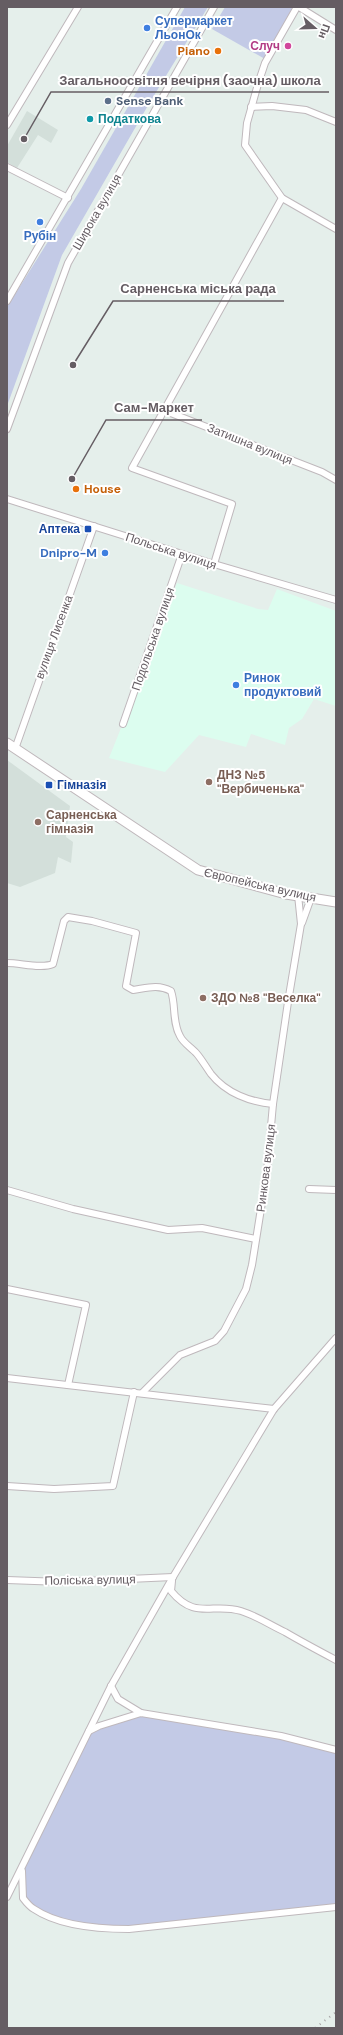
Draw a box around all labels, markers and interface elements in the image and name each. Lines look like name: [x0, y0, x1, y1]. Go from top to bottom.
north arrow: [295, 8, 335, 48]
place label: Супермаркет ЛьонОк: [155, 13, 233, 43]
text: Пн: [315, 22, 333, 41]
marker: Супермаркет ЛьонОк: [142, 23, 152, 33]
place label: Случ: [250, 38, 280, 54]
marker: Случ: [283, 41, 293, 51]
place label: Piano: [178, 43, 210, 59]
marker: Piano: [213, 46, 223, 56]
callout: Загальноосвітня вечірня (заочна) школа: [51, 67, 329, 92]
text: Загальноосвітня вечірня (заочна) школа: [59, 72, 321, 89]
place label: Sense Bank: [116, 93, 183, 109]
marker: Sense Bank: [103, 96, 113, 106]
place label: Податкова: [98, 111, 161, 127]
marker: Податкова: [85, 114, 95, 124]
street label: Широка вулиця: [69, 171, 125, 253]
marker: Рубін: [35, 217, 45, 227]
place label: Рубін: [24, 228, 56, 244]
callout: Сарненська міська рада: [113, 276, 284, 301]
text: Сарненська міська рада: [120, 280, 277, 297]
callout: Сам-Маркет: [106, 395, 202, 420]
text: Сам-Маркет: [114, 399, 194, 416]
street label: Затишна вулиця: [205, 420, 295, 468]
place label: House: [84, 481, 121, 497]
marker: House: [71, 484, 81, 494]
place label: Аптека: [39, 521, 80, 537]
marker: Аптека: [83, 524, 93, 534]
street label: Польська вулиця: [123, 529, 219, 573]
place label: Dnipro-M: [40, 545, 97, 561]
marker: Dnipro-M: [100, 548, 110, 558]
street label: Подольська вулиця: [128, 585, 178, 693]
street label: вулиця Лисенка: [31, 593, 77, 681]
place label: Ринок продуктовий: [244, 670, 321, 700]
marker: Ринок продуктовий: [231, 680, 241, 690]
place label: ДНЗ №5 "Вербиченька": [217, 767, 304, 797]
place label: Гімназія: [57, 777, 106, 793]
marker: ДНЗ №5 "Вербиченька": [204, 777, 214, 787]
marker: Гімназія: [44, 780, 54, 790]
place label: Сарненська гімназія: [46, 807, 117, 837]
marker: Сарненська гімназія: [33, 817, 43, 827]
street label: Європейська вулиця: [202, 864, 318, 906]
place label: ЗДО №8 "Веселка": [211, 990, 321, 1006]
marker: ЗДО №8 "Веселка": [198, 993, 208, 1003]
street label: Ринкова вулиця: [253, 1123, 279, 1213]
street label: Поліська вулиця: [44, 1571, 136, 1589]

